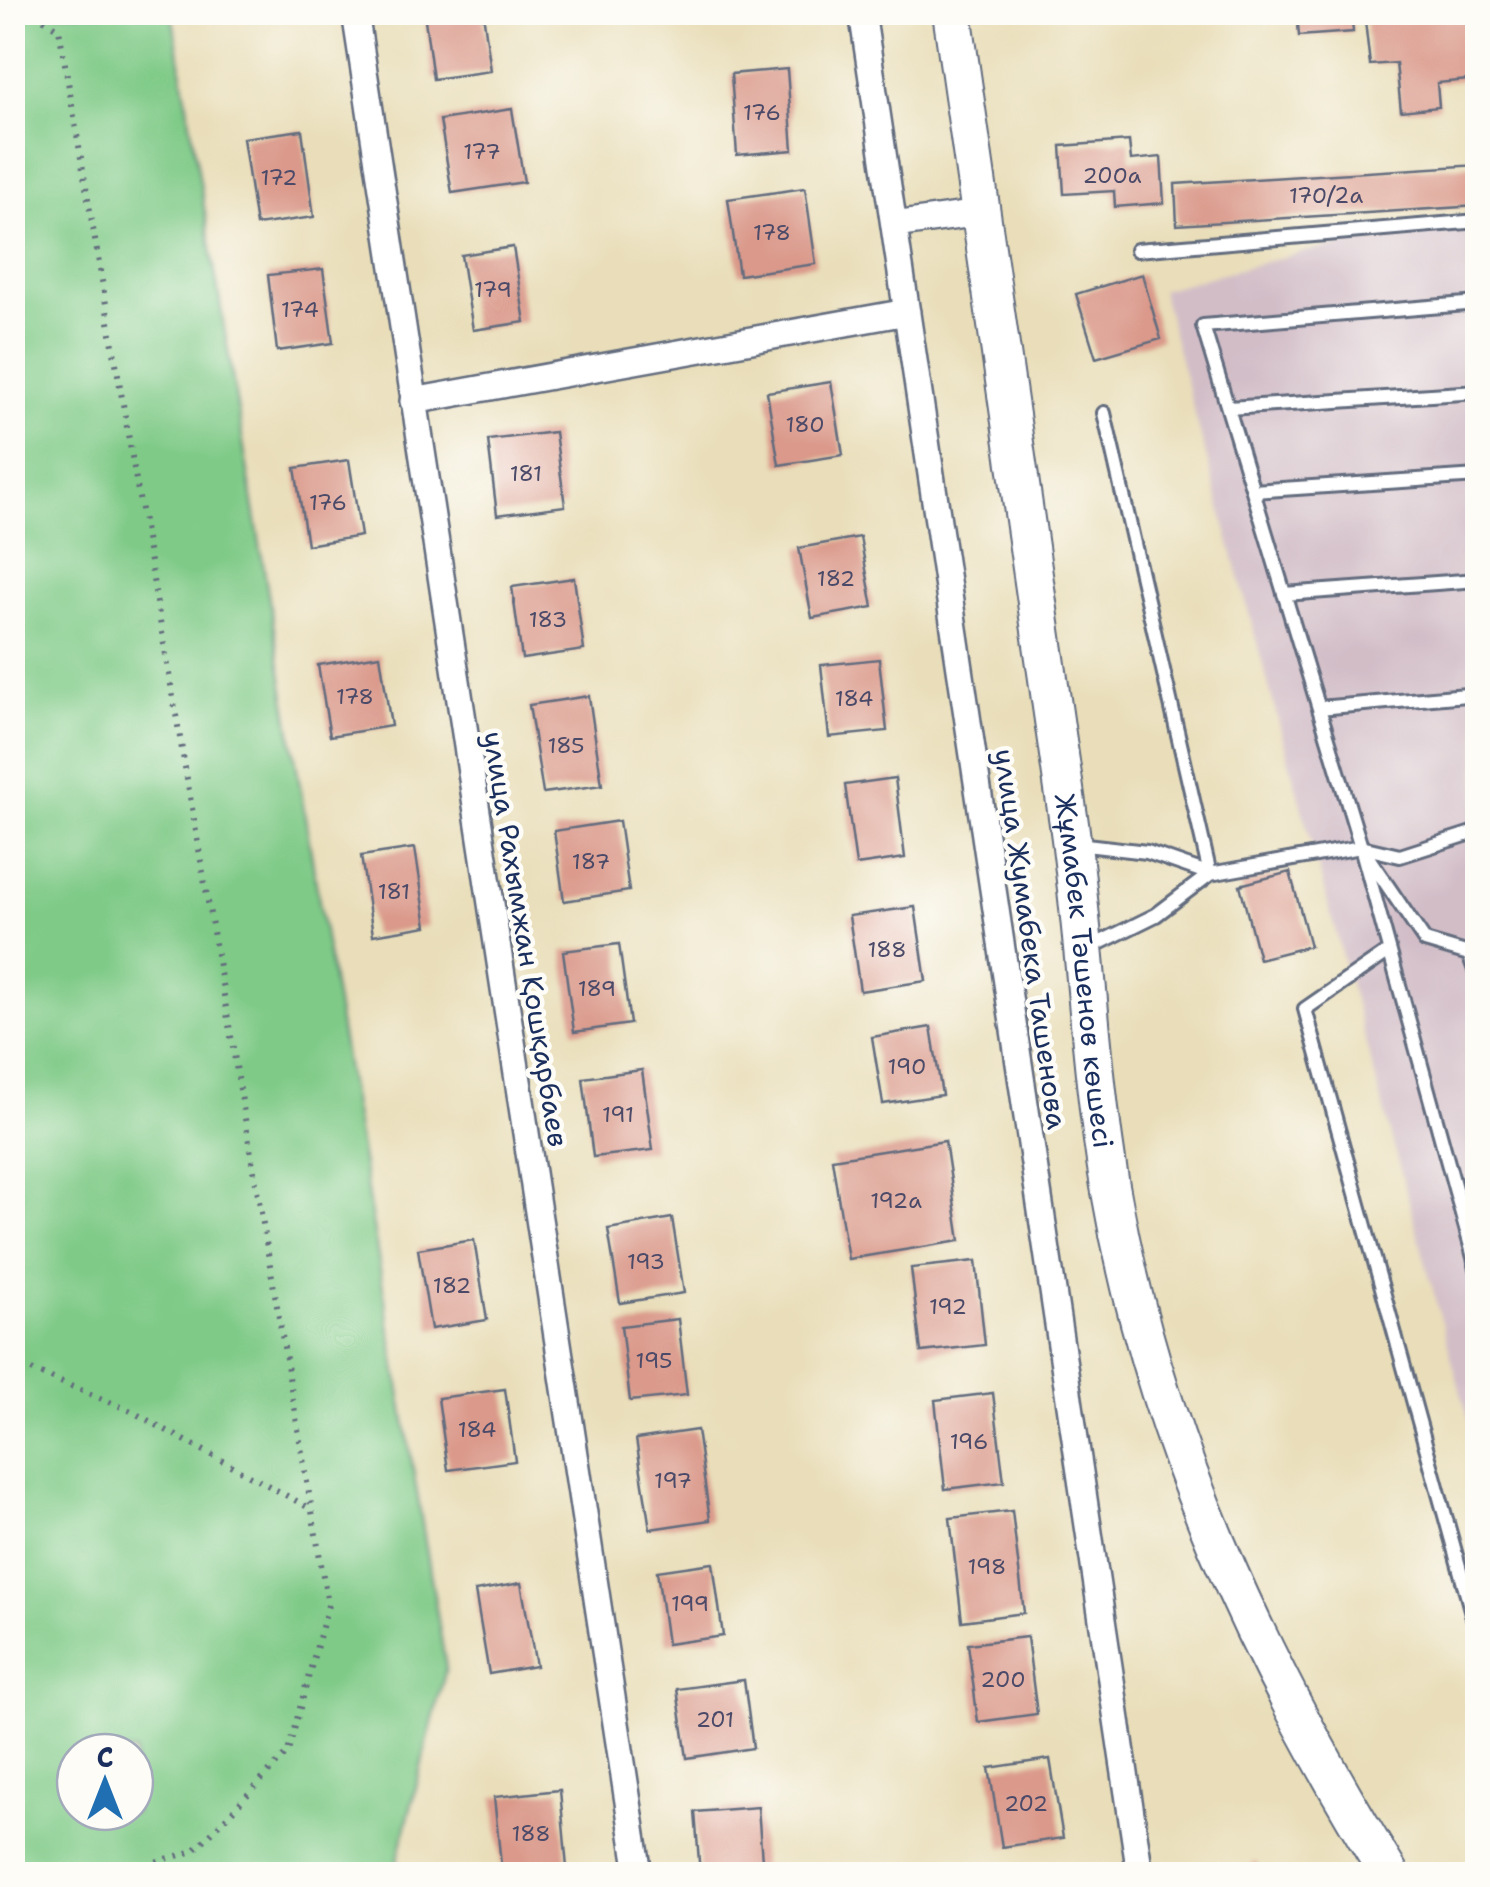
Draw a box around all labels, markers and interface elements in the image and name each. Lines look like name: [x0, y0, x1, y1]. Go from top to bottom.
house number: 176: [743, 98, 781, 127]
house number: 177: [463, 137, 501, 166]
house number: 200а: [1082, 161, 1142, 190]
house number: 172: [260, 163, 298, 192]
house number: 170/2а: [1289, 181, 1363, 210]
house number: 178: [753, 218, 791, 247]
house number: 179: [474, 275, 512, 304]
house number: 174: [281, 295, 319, 324]
house number: 180: [785, 410, 825, 439]
house number: 181: [510, 459, 542, 488]
house number: 176: [309, 488, 347, 517]
house number: 182: [817, 564, 855, 593]
house number: 183: [529, 605, 567, 634]
house number: 178: [336, 682, 374, 711]
house number: 184: [835, 684, 873, 713]
street label: улица Рахымжан Қошқарбаев: [474, 728, 578, 1150]
house number: 185: [547, 731, 585, 760]
street label: улица Жумабека Ташенова: [985, 746, 1077, 1132]
street label: Жұмабек Тәшенов көшесі: [1046, 791, 1123, 1151]
house number: 187: [572, 847, 610, 876]
house number: 181: [378, 877, 410, 906]
house number: 188: [867, 935, 907, 964]
house number: 189: [578, 974, 616, 1003]
house number: 190: [888, 1052, 926, 1081]
house number: 191: [602, 1100, 634, 1129]
house number: 192а: [870, 1186, 922, 1215]
house number: 193: [627, 1247, 665, 1276]
house number: 182: [433, 1271, 471, 1300]
house number: 192: [929, 1292, 967, 1321]
house number: 195: [636, 1346, 672, 1375]
house number: 184: [458, 1415, 496, 1444]
house number: 196: [950, 1427, 988, 1456]
house number: 197: [654, 1466, 692, 1495]
house number: 198: [968, 1552, 1006, 1581]
house number: 199: [671, 1589, 709, 1618]
house number: 200: [980, 1665, 1026, 1694]
house number: 201: [696, 1705, 734, 1734]
north arrow: [55, 1732, 155, 1832]
text: С: [96, 1738, 114, 1776]
house number: 202: [1004, 1789, 1048, 1818]
house number: 188: [511, 1819, 551, 1848]

